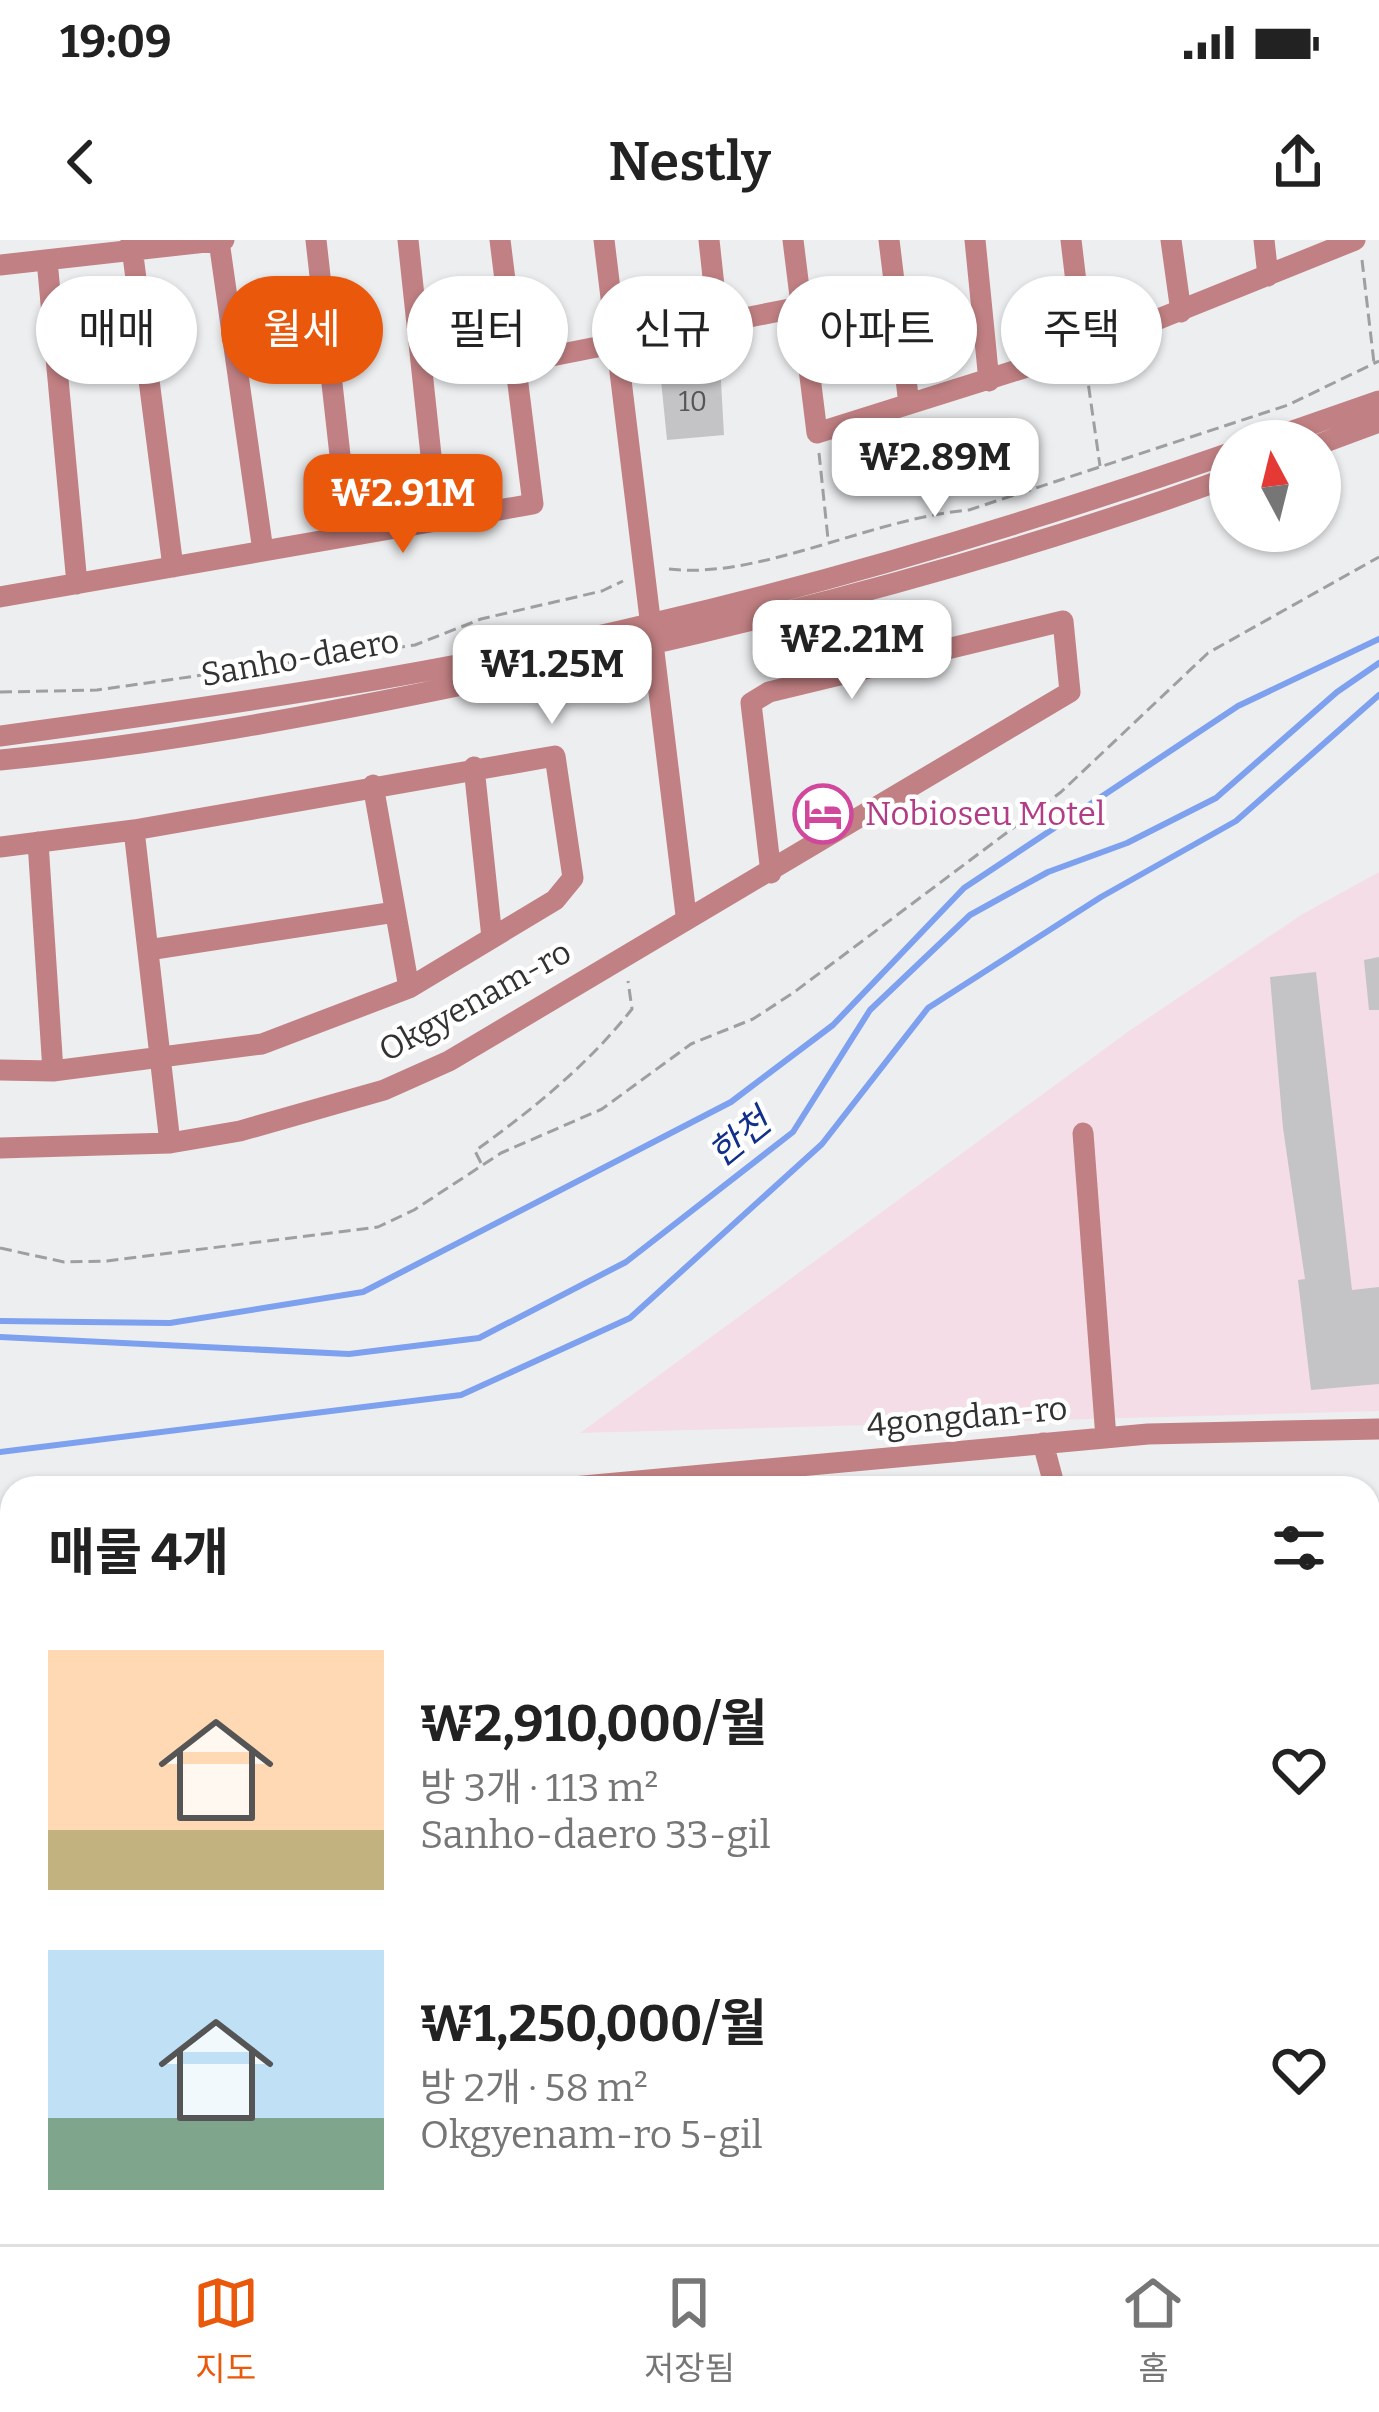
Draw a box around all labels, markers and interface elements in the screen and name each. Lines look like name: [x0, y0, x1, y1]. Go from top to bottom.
text: 19:09: [60, 15, 172, 69]
icon: back: [48, 129, 114, 195]
icon: share: [1265, 129, 1331, 195]
text: Nestly: [608, 130, 771, 194]
chip: 매매: [36, 276, 197, 384]
chip: 월세: [221, 276, 383, 384]
chip: 필터: [407, 276, 568, 384]
chip: 신규: [592, 276, 753, 384]
chip: 아파트: [777, 276, 977, 384]
chip: 주택: [1001, 276, 1162, 384]
house number: 10: [679, 386, 707, 418]
pin: ₩2.89M: [837, 418, 1033, 520]
north arrow: [1209, 420, 1341, 552]
map controls: [1209, 420, 1341, 552]
text: ₩2.89M: [859, 434, 1011, 480]
pin: ₩2.91M: [305, 454, 501, 556]
text: ₩2.91M: [330, 470, 476, 516]
pin: ₩2.21M: [754, 600, 950, 702]
text: ₩2.21M: [780, 616, 924, 662]
street label: Sanho-daero: [198, 621, 402, 695]
pin: ₩1.25M: [454, 625, 650, 727]
text: ₩1.25M: [480, 641, 624, 687]
hotel icon: Nobioseu Motel: [792, 783, 854, 845]
place label: Nobioseu Motel: [865, 794, 1105, 834]
street label: Okgyenam-ro: [372, 932, 578, 1070]
water label: 한천: [700, 1098, 783, 1176]
street label: 4gongdan-ro: [865, 1388, 1069, 1446]
icon: filters: [1266, 1515, 1332, 1581]
text: 매물 4개: [48, 1522, 229, 1584]
text: ₩2,910,000/월: [420, 1693, 767, 1755]
icon: home: [144, 1698, 288, 1842]
icon: heart: [1266, 1737, 1332, 1803]
text: 방 3개 · 113 m²: [420, 1765, 658, 1811]
text: Sanho-daero 33-gil: [420, 1812, 771, 1858]
text: ₩1,250,000/월: [420, 1993, 767, 2055]
icon: home: [144, 1998, 288, 2142]
icon: heart: [1266, 2037, 1332, 2103]
text: 방 2개 · 58 m²: [420, 2065, 648, 2111]
text: Okgyenam-ro 5-gil: [420, 2112, 763, 2158]
tab: 지도: [193, 2270, 259, 2390]
tab: 저장됨: [644, 2270, 735, 2390]
tab: 홈: [1120, 2270, 1186, 2390]

